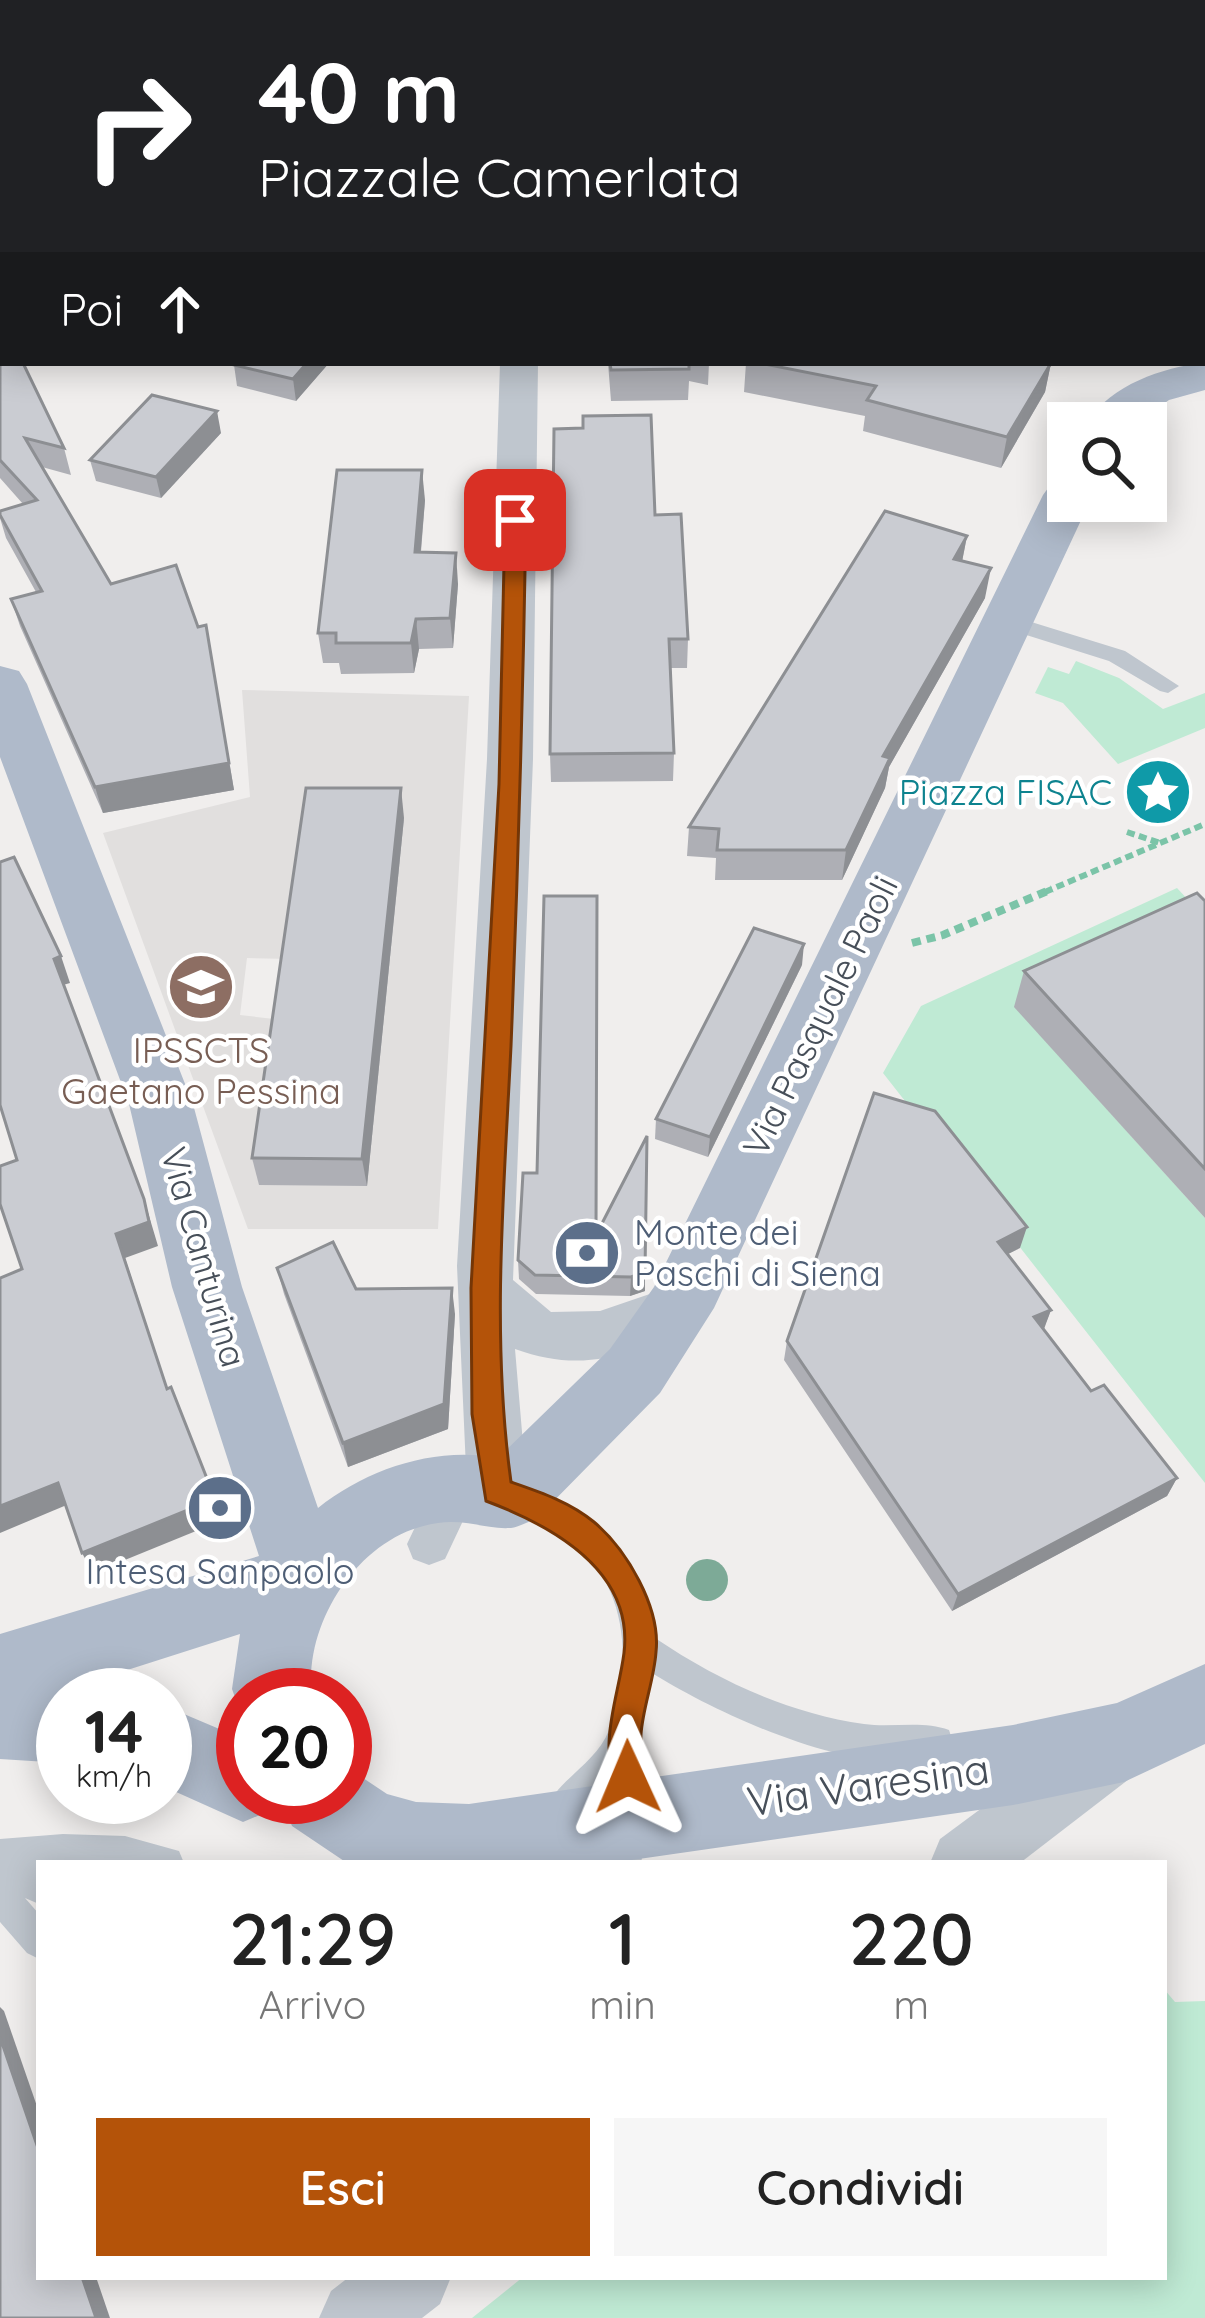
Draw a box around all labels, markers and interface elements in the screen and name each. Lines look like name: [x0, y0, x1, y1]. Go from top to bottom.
text: 40 m: [258, 39, 460, 144]
icon: right: [60, 48, 216, 204]
text: Piazzale Camerlata: [258, 143, 741, 211]
icon: ahead: [147, 276, 213, 342]
text: Poi: [60, 281, 123, 337]
map controls: [1047, 402, 1167, 522]
button: search: [1047, 402, 1167, 522]
pin: [464, 469, 566, 571]
icon: arrive: [482, 487, 548, 553]
place icon: Piazza FISAC: [1123, 757, 1193, 827]
place label: Piazza FISAC: [899, 769, 1112, 814]
street label: Via Pasquale Paoli: [732, 868, 907, 1163]
school or university icon: IPSSCTS Gaetano Pessina: [166, 952, 236, 1022]
place label: IPSSCTS Gaetano Pessina: [61, 1027, 341, 1113]
street label: Via Canturina: [152, 1142, 257, 1372]
place label: Monte dei Paschi di Siena: [634, 1209, 881, 1295]
bank icon: Monte dei Paschi di Siena: [552, 1218, 622, 1288]
bank icon: Intesa Sanpaolo: [185, 1473, 255, 1543]
place label: Intesa Sanpaolo: [86, 1548, 354, 1593]
speed limit sign: 20: [216, 1668, 372, 1824]
text: 14: [85, 1693, 143, 1768]
position arrow: [565, 1714, 691, 1840]
street label: Via Varesina: [743, 1741, 992, 1828]
text: km/h: [76, 1757, 152, 1795]
text: 21:29: [229, 1893, 396, 1983]
text: 1: [609, 1893, 636, 1983]
text: 220: [849, 1893, 974, 1983]
text: Arrivo: [259, 1980, 366, 2029]
text: min: [589, 1980, 656, 2029]
text: m: [894, 1980, 929, 2029]
button: Esci: [96, 2118, 590, 2256]
button: Condividi: [614, 2118, 1107, 2256]

